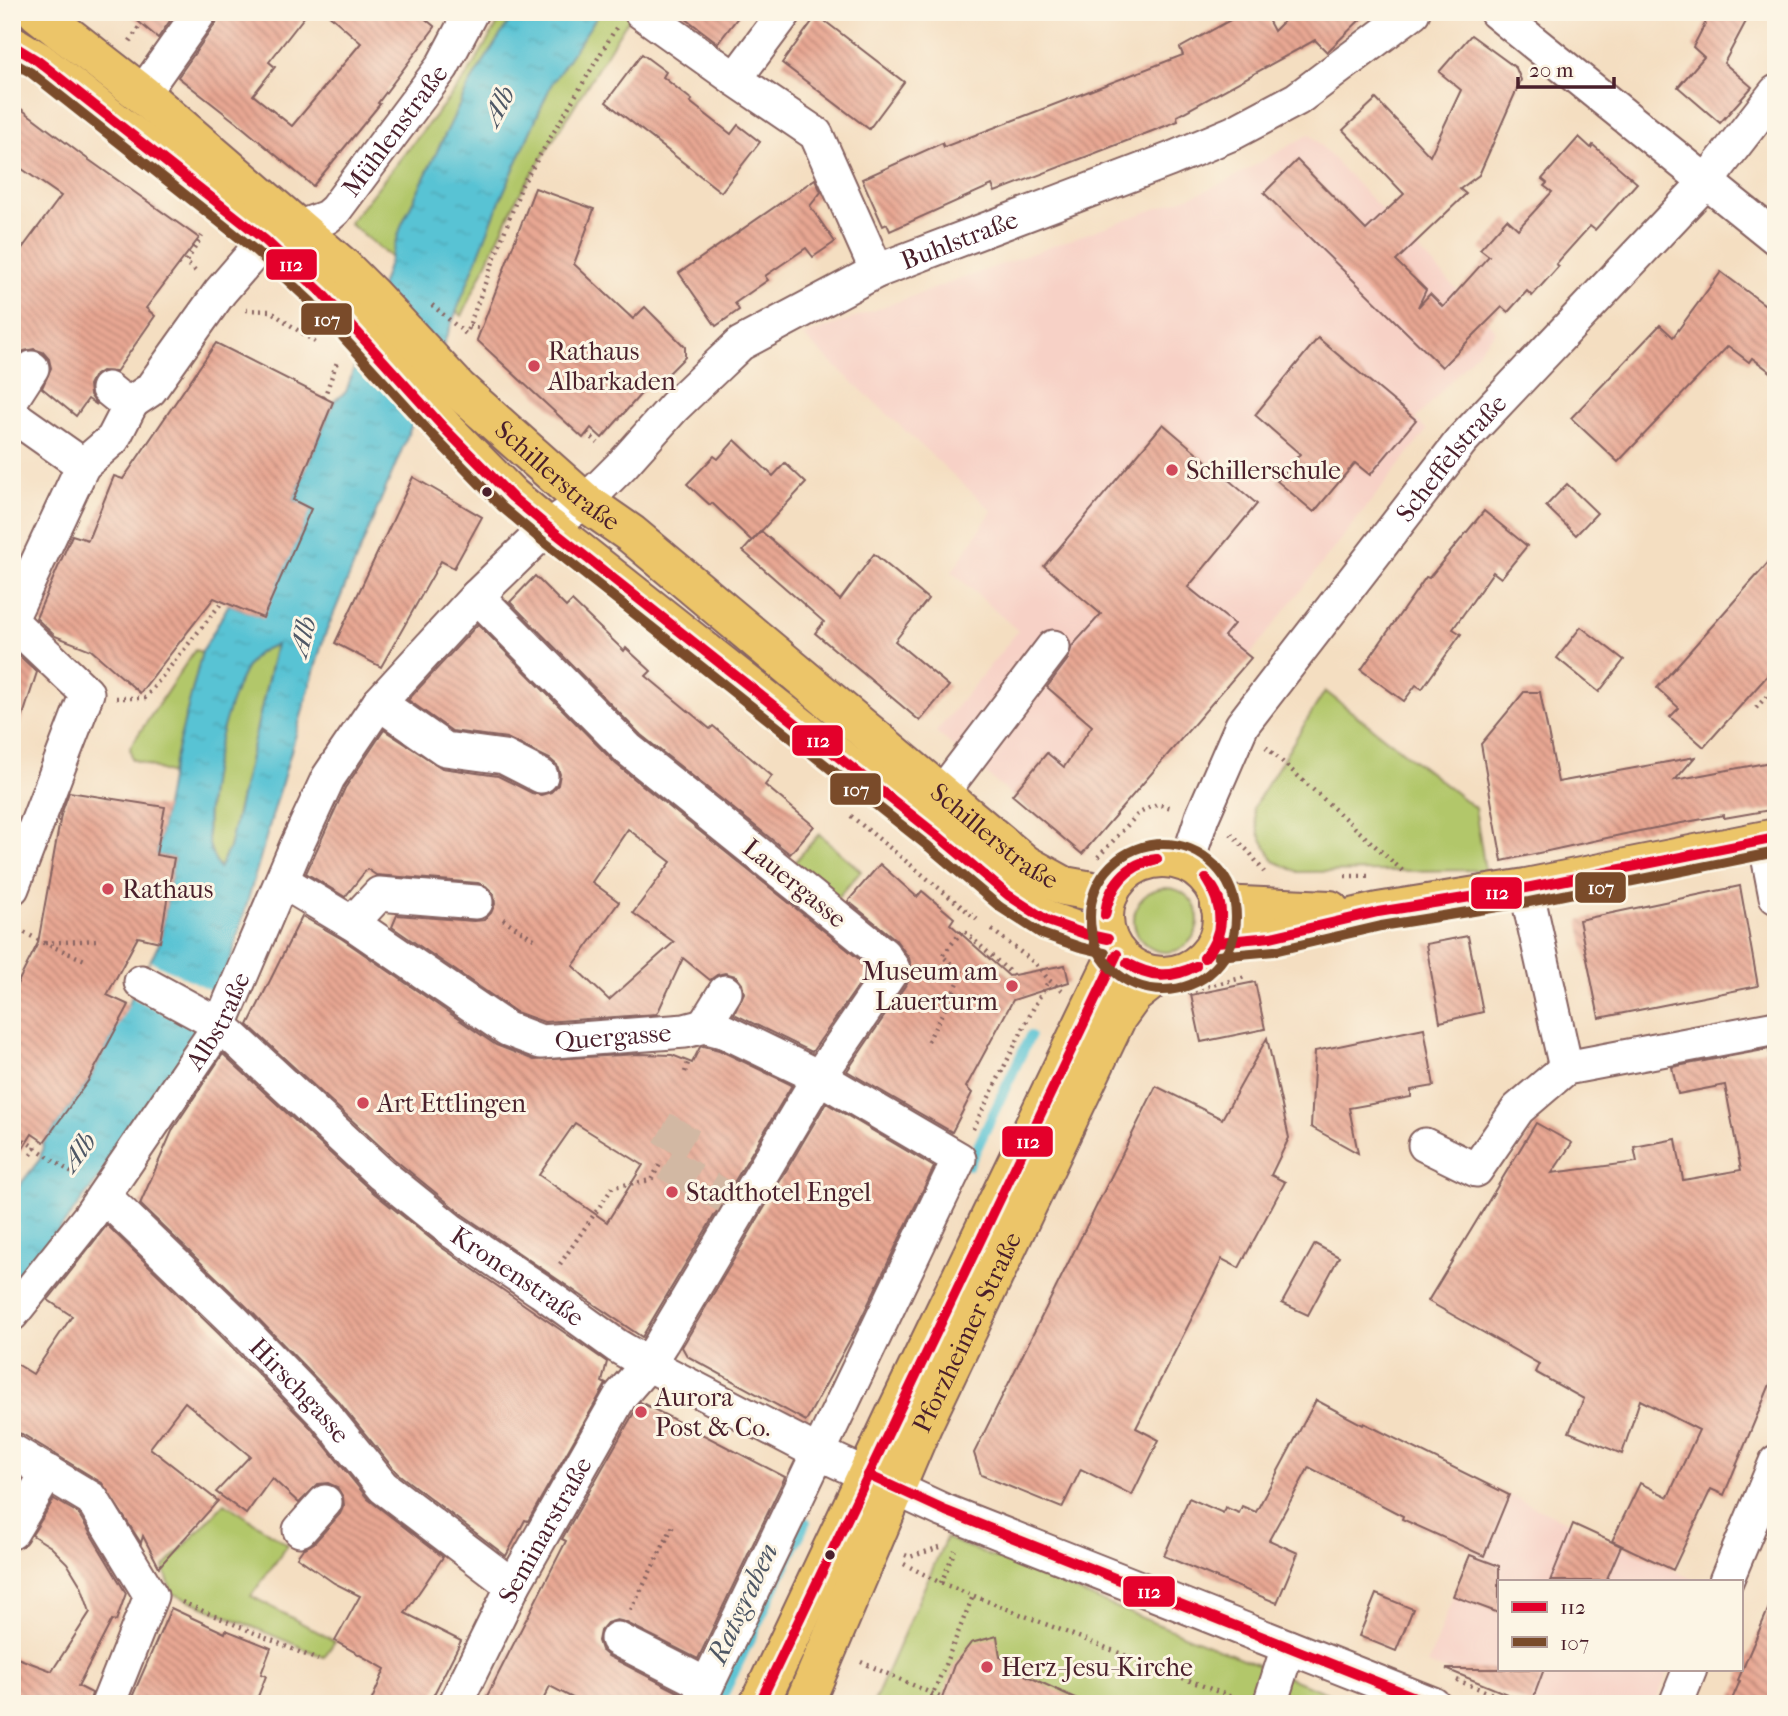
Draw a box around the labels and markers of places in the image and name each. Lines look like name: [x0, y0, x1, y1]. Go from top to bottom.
place label: Rathaus Albarkaden: [547, 336, 676, 397]
marker: Rathaus Albarkaden: [526, 358, 542, 374]
place label: Schillerschule: [1186, 455, 1341, 486]
marker: Schillerschule: [1164, 462, 1180, 478]
unlabelled marker: [480, 485, 494, 499]
place label: Rathaus: [122, 874, 213, 905]
marker: Rathaus: [100, 881, 116, 897]
place label: Museum am Lauerturm: [862, 956, 998, 1017]
marker: Museum am Lauerturm: [1004, 978, 1020, 994]
place label: Art Ettlingen: [376, 1088, 526, 1119]
marker: Art Ettlingen: [355, 1095, 371, 1111]
place label: Stadthotel Engel: [686, 1177, 871, 1208]
marker: Stadthotel Engel: [664, 1184, 680, 1200]
place label: Aurora Post & Co.: [654, 1382, 770, 1443]
marker: Aurora Post & Co.: [633, 1404, 649, 1420]
unlabelled marker: [823, 1548, 837, 1562]
place label: Herz-Jesu-Kirche: [1001, 1652, 1193, 1683]
marker: Herz-Jesu-Kirche: [979, 1659, 995, 1675]

